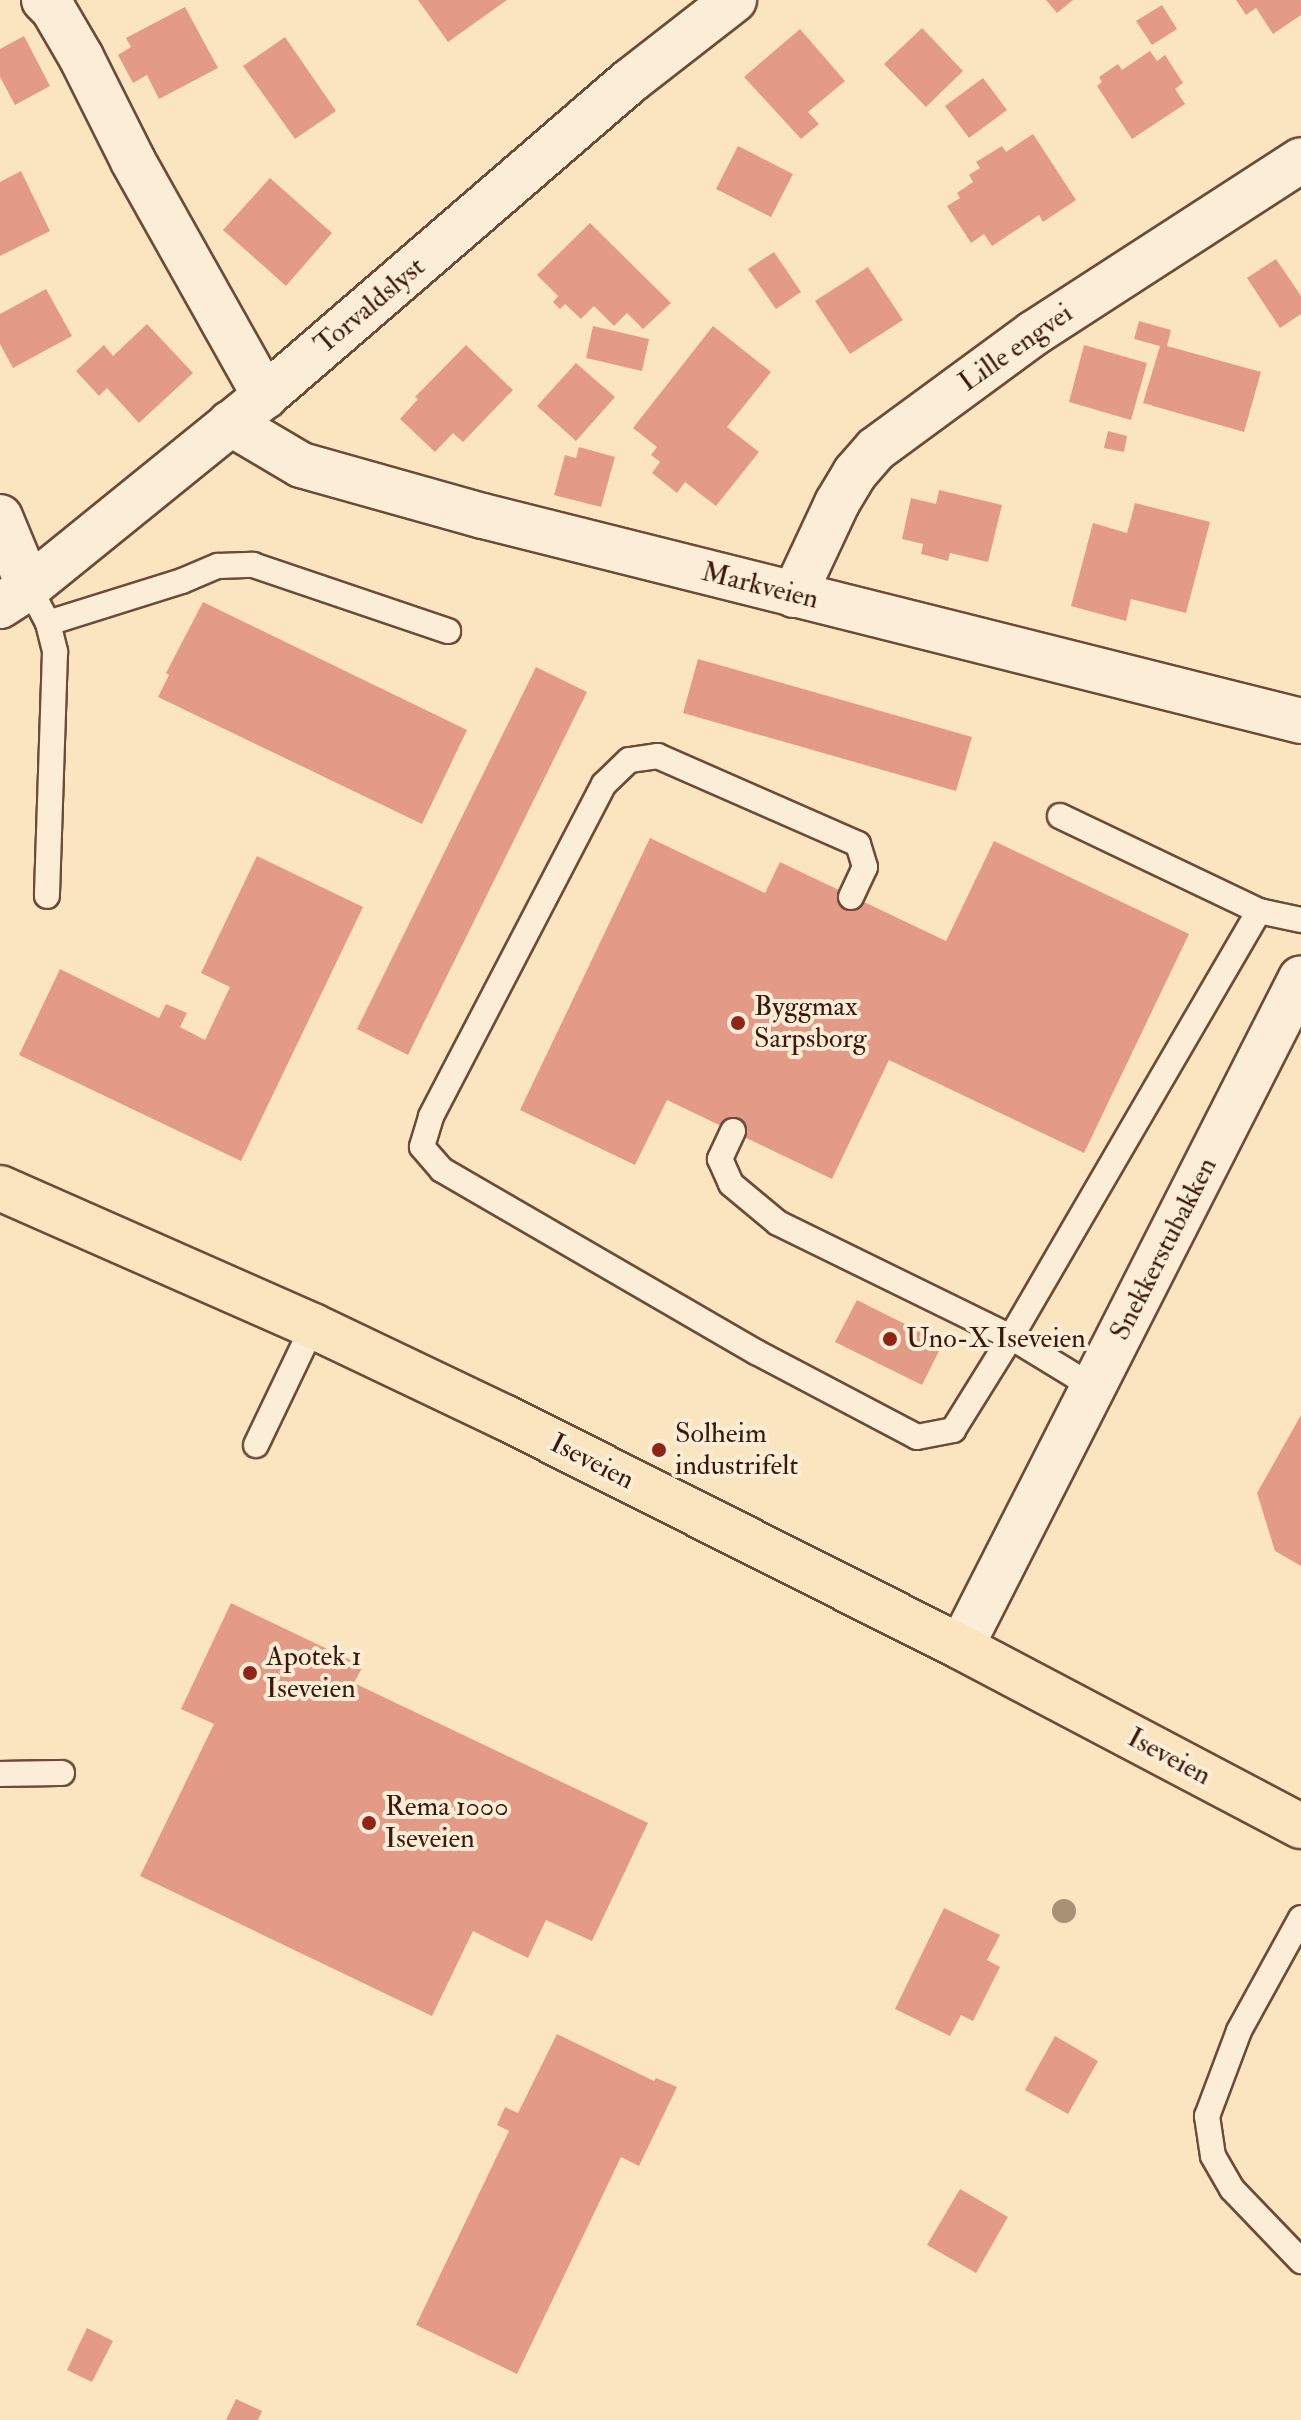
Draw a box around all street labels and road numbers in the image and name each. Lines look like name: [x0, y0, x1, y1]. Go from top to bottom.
street label: Torvaldslyst: [308, 250, 432, 362]
street label: Lille engvei: [953, 297, 1079, 399]
street label: Markveien: [698, 555, 822, 617]
street label: Snekkerstubakken: [1103, 1152, 1225, 1346]
street label: Iseveien: [544, 1427, 640, 1497]
street label: Iseveien: [1122, 1721, 1216, 1793]

